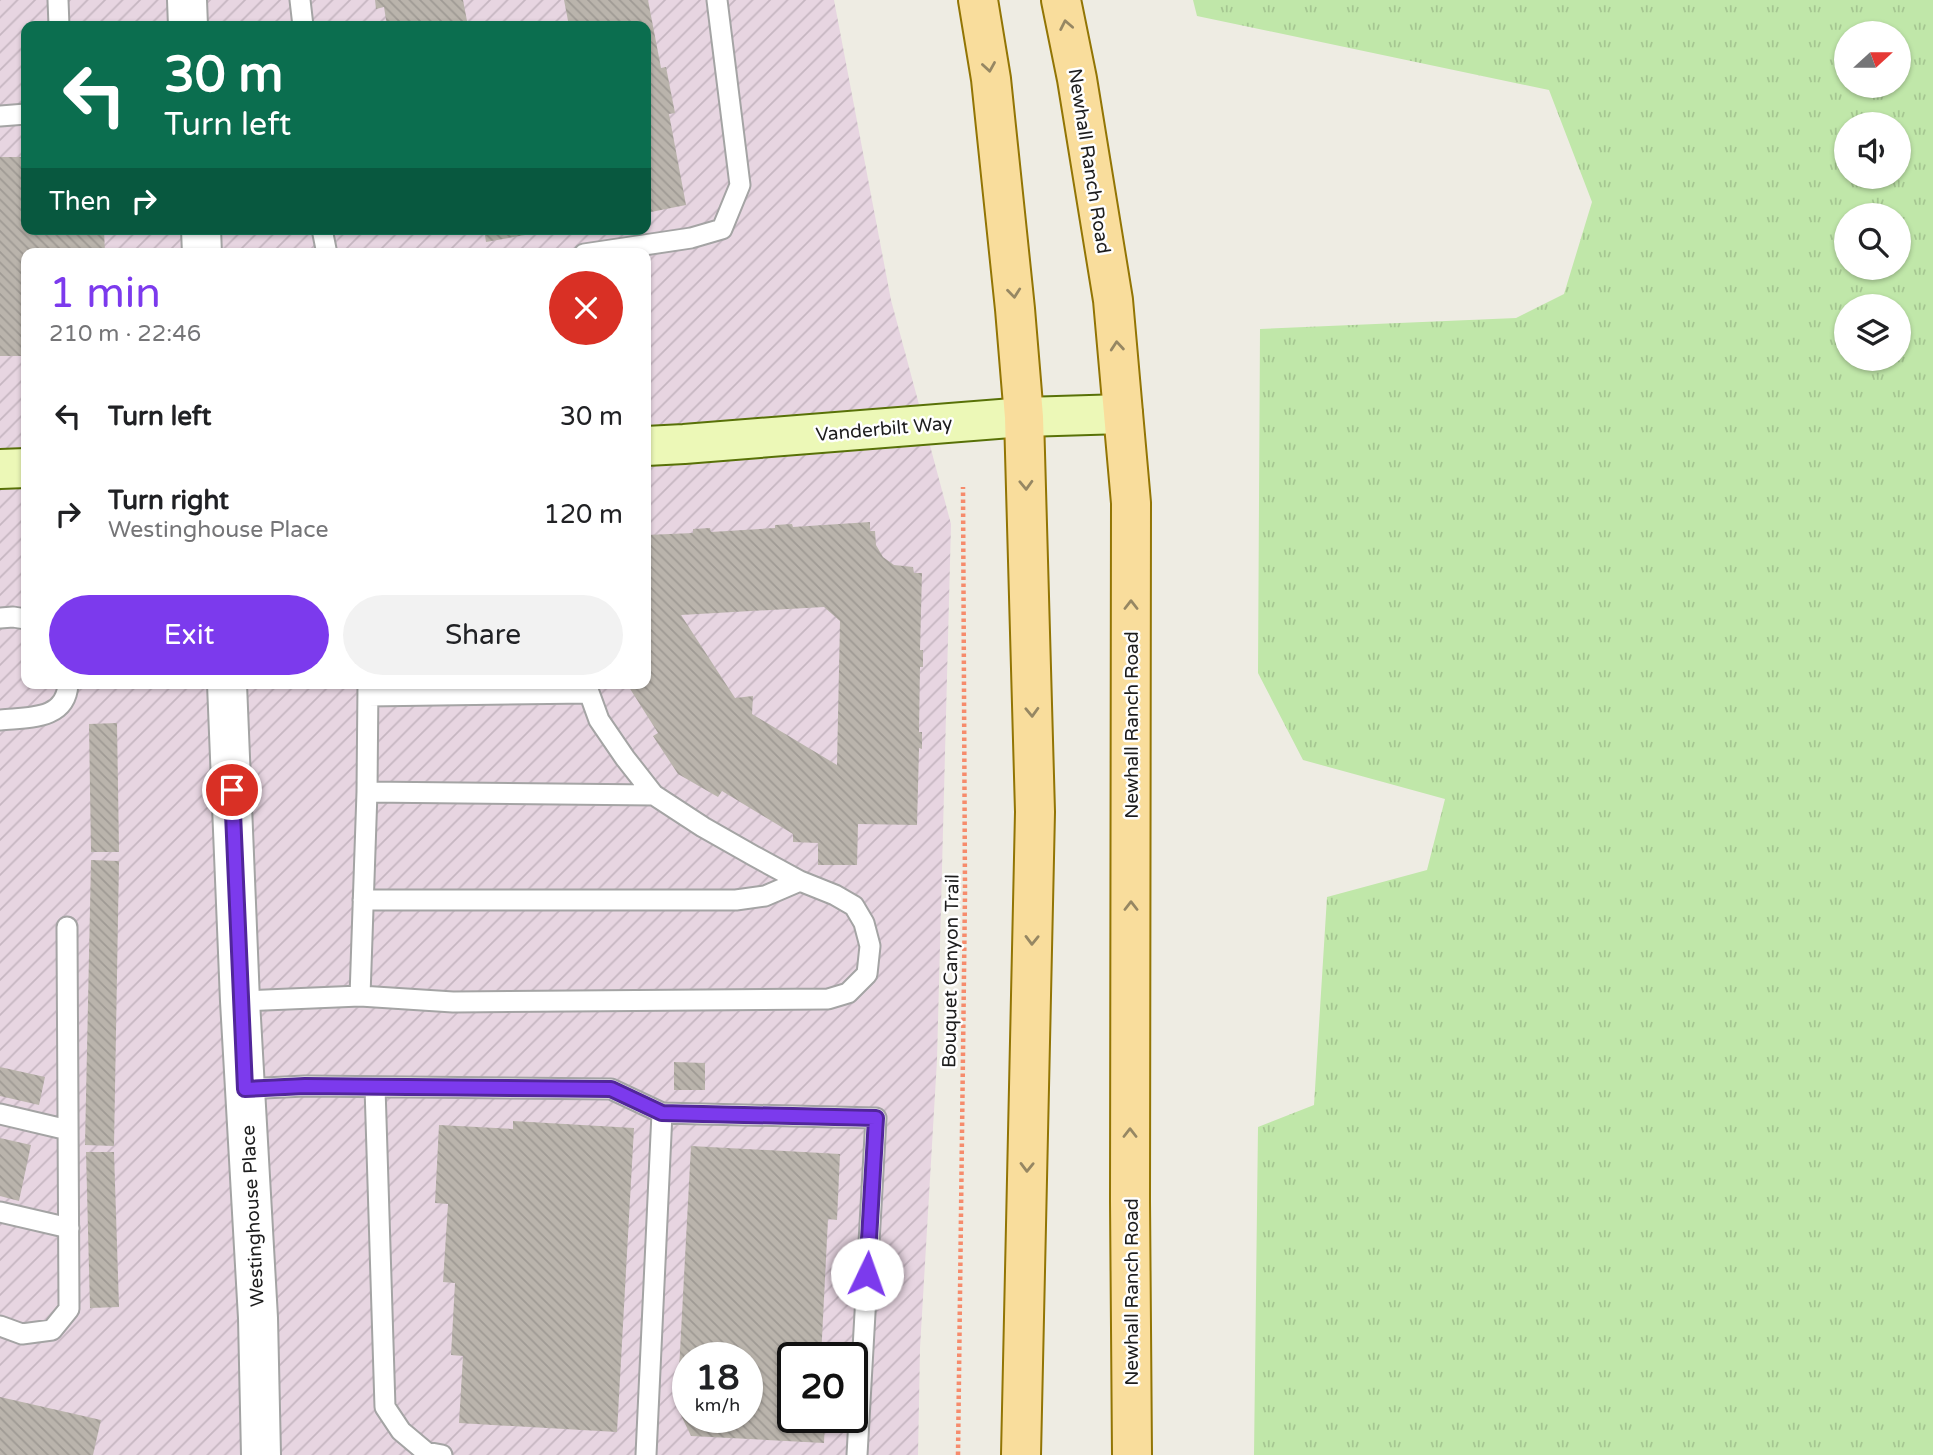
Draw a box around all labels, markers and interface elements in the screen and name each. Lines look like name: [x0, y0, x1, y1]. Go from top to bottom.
one-way arrow: [1060, 19, 1075, 31]
north arrow: [1834, 21, 1911, 98]
map controls: [1834, 21, 1911, 371]
text: 30 m: [164, 46, 283, 105]
icon: left: [49, 49, 140, 140]
one-way arrow: [981, 61, 996, 73]
street label: Newhall Ranch Road: [1063, 67, 1115, 255]
text: Turn left: [164, 106, 291, 144]
button: sound: [1834, 112, 1911, 189]
icon: right: [125, 182, 163, 220]
text: Then: [49, 186, 111, 217]
button: search: [1834, 203, 1911, 280]
text: 1 min: [49, 268, 161, 319]
button: close: [549, 271, 623, 345]
one-way arrow: [1006, 288, 1021, 299]
button: layers: [1834, 294, 1911, 371]
text: 210 m · 22:46: [49, 320, 201, 348]
one-way arrow: [1110, 340, 1125, 351]
icon: left: [49, 397, 87, 435]
text: Turn left: [108, 401, 211, 432]
text: 30 m: [560, 401, 623, 432]
street label: Vanderbilt Way: [815, 412, 953, 446]
one-way arrow: [1018, 480, 1034, 491]
text: Turn right: [108, 485, 229, 516]
icon: right: [49, 495, 87, 533]
text: 120 m: [543, 499, 623, 530]
text: Westinghouse Place: [108, 516, 328, 544]
button: Exit: [49, 595, 329, 675]
button: Share: [343, 595, 623, 675]
one-way arrow: [1123, 599, 1139, 609]
street label: Newhall Ranch Road: [1121, 631, 1143, 819]
one-way arrow: [1025, 707, 1040, 718]
pin: [202, 760, 262, 820]
icon: arrive: [213, 771, 251, 809]
street label: Bouquet Canyon Trail: [938, 874, 964, 1068]
one-way arrow: [1123, 900, 1139, 910]
one-way arrow: [1024, 935, 1040, 946]
street label: Westinghouse Place: [237, 1124, 269, 1307]
one-way arrow: [1122, 1127, 1138, 1138]
one-way arrow: [1020, 1162, 1035, 1173]
street label: Newhall Ranch Road: [1121, 1198, 1143, 1386]
position arrow: [830, 1237, 904, 1311]
speed limit sign: 20: [777, 1342, 868, 1433]
text: 18: [696, 1357, 739, 1399]
text: km/h: [695, 1394, 740, 1416]

